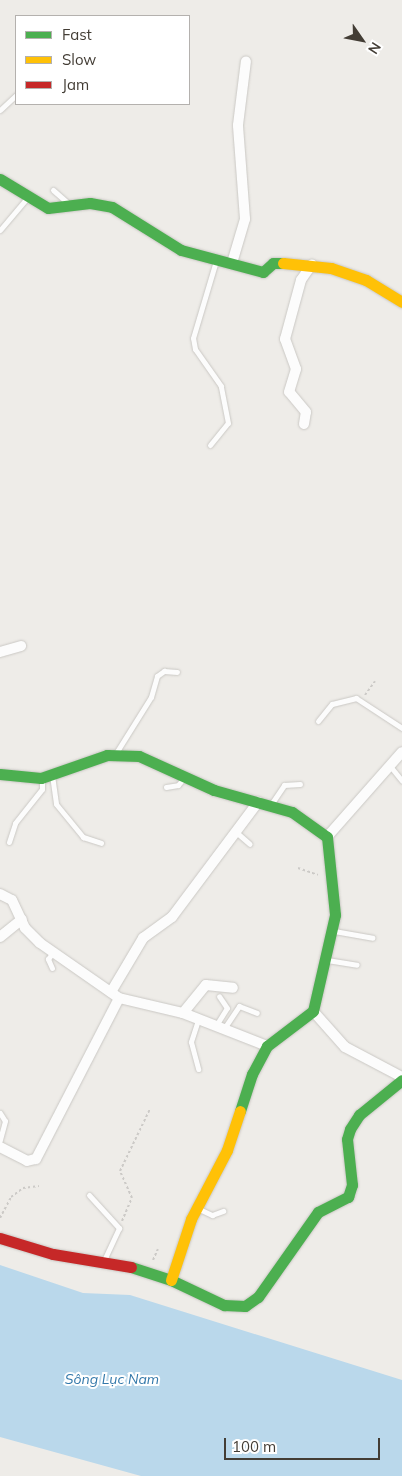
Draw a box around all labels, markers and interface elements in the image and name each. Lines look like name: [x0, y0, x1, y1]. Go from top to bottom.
legend: [15, 15, 190, 105]
north arrow: [337, 15, 387, 65]
text: Fast: [62, 25, 92, 44]
text: N: [364, 39, 385, 58]
text: Slow: [62, 50, 96, 69]
text: Jam: [62, 75, 89, 94]
water label: Sông Lục Nam: [65, 1371, 159, 1387]
scale bar: [227, 1428, 383, 1460]
text: 100 m: [232, 1437, 276, 1456]

